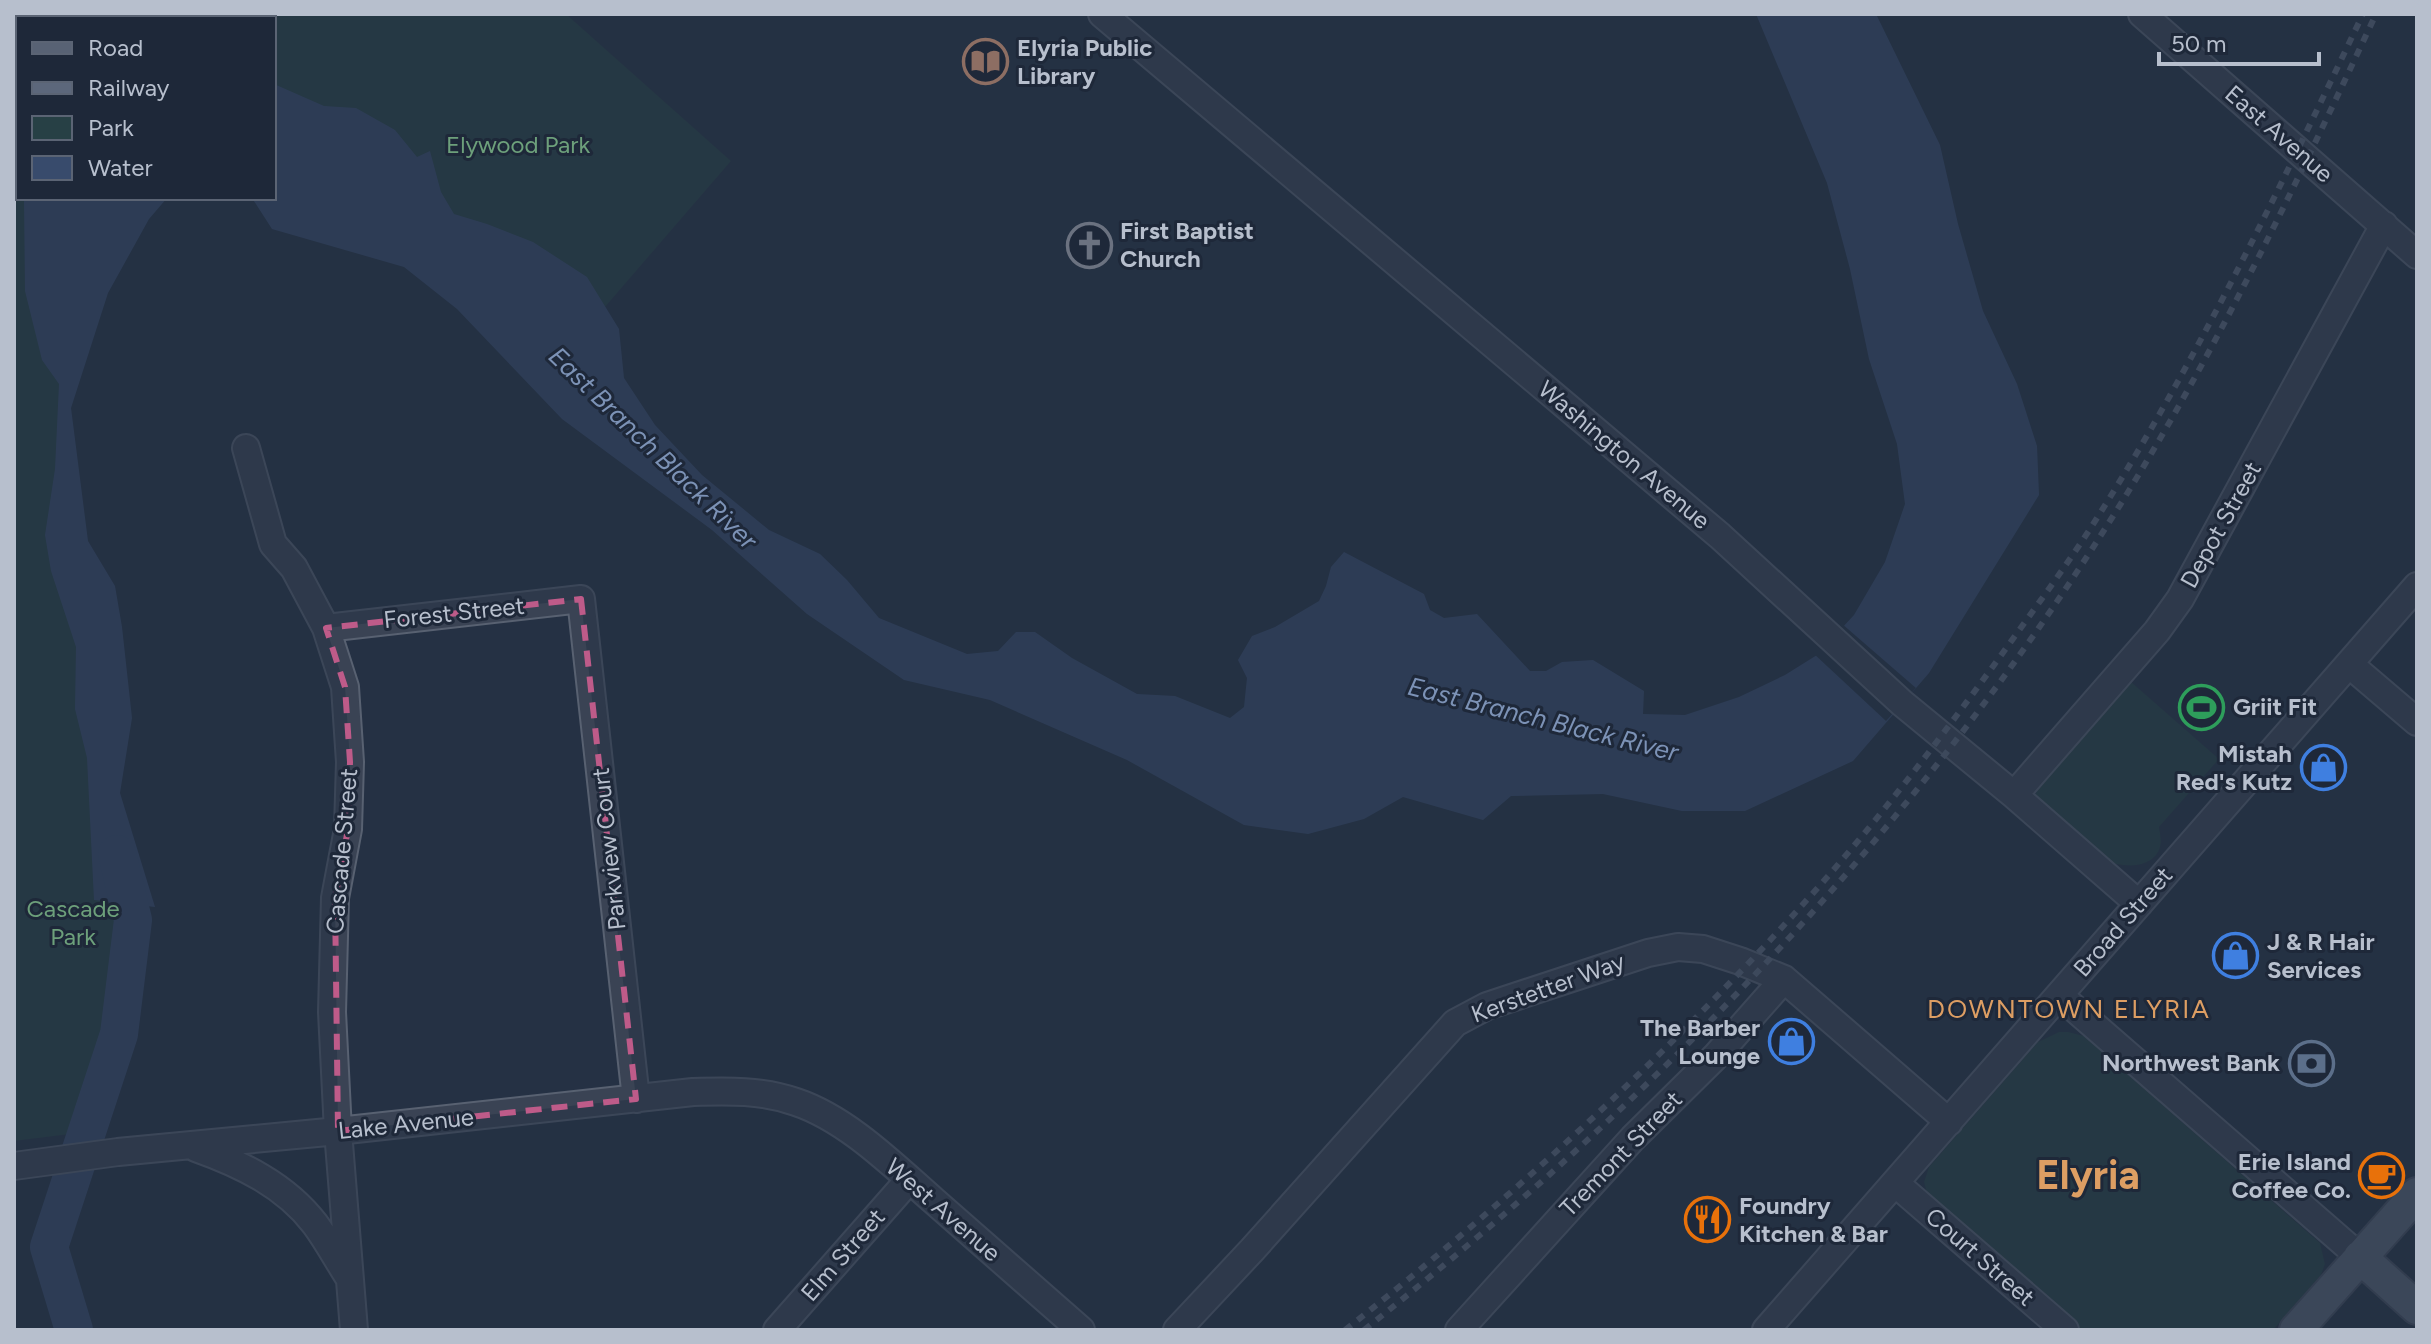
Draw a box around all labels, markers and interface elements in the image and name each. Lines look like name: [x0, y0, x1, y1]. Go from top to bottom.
legend: [16, 16, 276, 200]
scale bar: [2159, 16, 2319, 66]
text: 50 m: [2171, 29, 2227, 58]
text: Road: [88, 33, 143, 62]
place label: Elyria Public Library: [1017, 33, 1152, 90]
library icon: Elyria Public Library: [962, 38, 1010, 86]
text: Railway: [88, 73, 170, 102]
street label: East Avenue: [2219, 79, 2339, 188]
text: Park: [88, 113, 134, 142]
park label: Elywood Park: [446, 130, 590, 159]
text: Water: [88, 153, 153, 182]
place label: First Baptist Church: [1120, 216, 1254, 273]
church icon: First Baptist Church: [1065, 221, 1113, 269]
water label: East Branch Black River: [542, 340, 765, 557]
street label: Washington Avenue: [1533, 374, 1716, 535]
street label: Depot Street: [2174, 457, 2267, 593]
street label: Forest Street: [382, 591, 526, 634]
water label: East Branch Black River: [1404, 670, 1683, 768]
sports icon: Griit Fit: [2178, 683, 2226, 731]
place label: Griit Fit: [2233, 692, 2317, 721]
place label: Mistah Red's Kutz: [2176, 739, 2292, 796]
shop icon: Mistah Red's Kutz: [2299, 744, 2347, 792]
street label: Parkview Court: [586, 766, 631, 932]
street label: Cascade Street: [320, 767, 363, 935]
street label: Broad Street: [2067, 861, 2178, 983]
park label: Cascade Park: [26, 894, 120, 951]
place label: J & R Hair Services: [2267, 927, 2375, 984]
shop icon: J & R Hair Services: [2212, 932, 2260, 980]
street label: Kerstetter Way: [1467, 946, 1629, 1029]
district label: DOWNTOWN ELYRIA: [1927, 993, 2211, 1025]
place label: The Barber Lounge: [1640, 1013, 1760, 1070]
shop icon: The Barber Lounge: [1767, 1018, 1815, 1066]
bank icon: Northwest Bank: [2287, 1039, 2335, 1087]
place label: Northwest Bank: [2102, 1048, 2280, 1077]
street label: Tremont Street: [1553, 1085, 1688, 1222]
street label: Lake Avenue: [337, 1102, 475, 1145]
place label: Erie Island Coffee Co.: [2231, 1147, 2351, 1204]
district label: Elyria: [2036, 1151, 2140, 1199]
street label: West Avenue: [880, 1152, 1007, 1267]
cafe icon: Erie Island Coffee Co.: [2358, 1152, 2406, 1200]
place label: Foundry Kitchen & Bar: [1739, 1191, 1888, 1248]
restaurant icon: Foundry Kitchen & Bar: [1684, 1196, 1732, 1244]
street label: Court Street: [1920, 1201, 2041, 1312]
street label: Elm Street: [795, 1203, 891, 1307]

